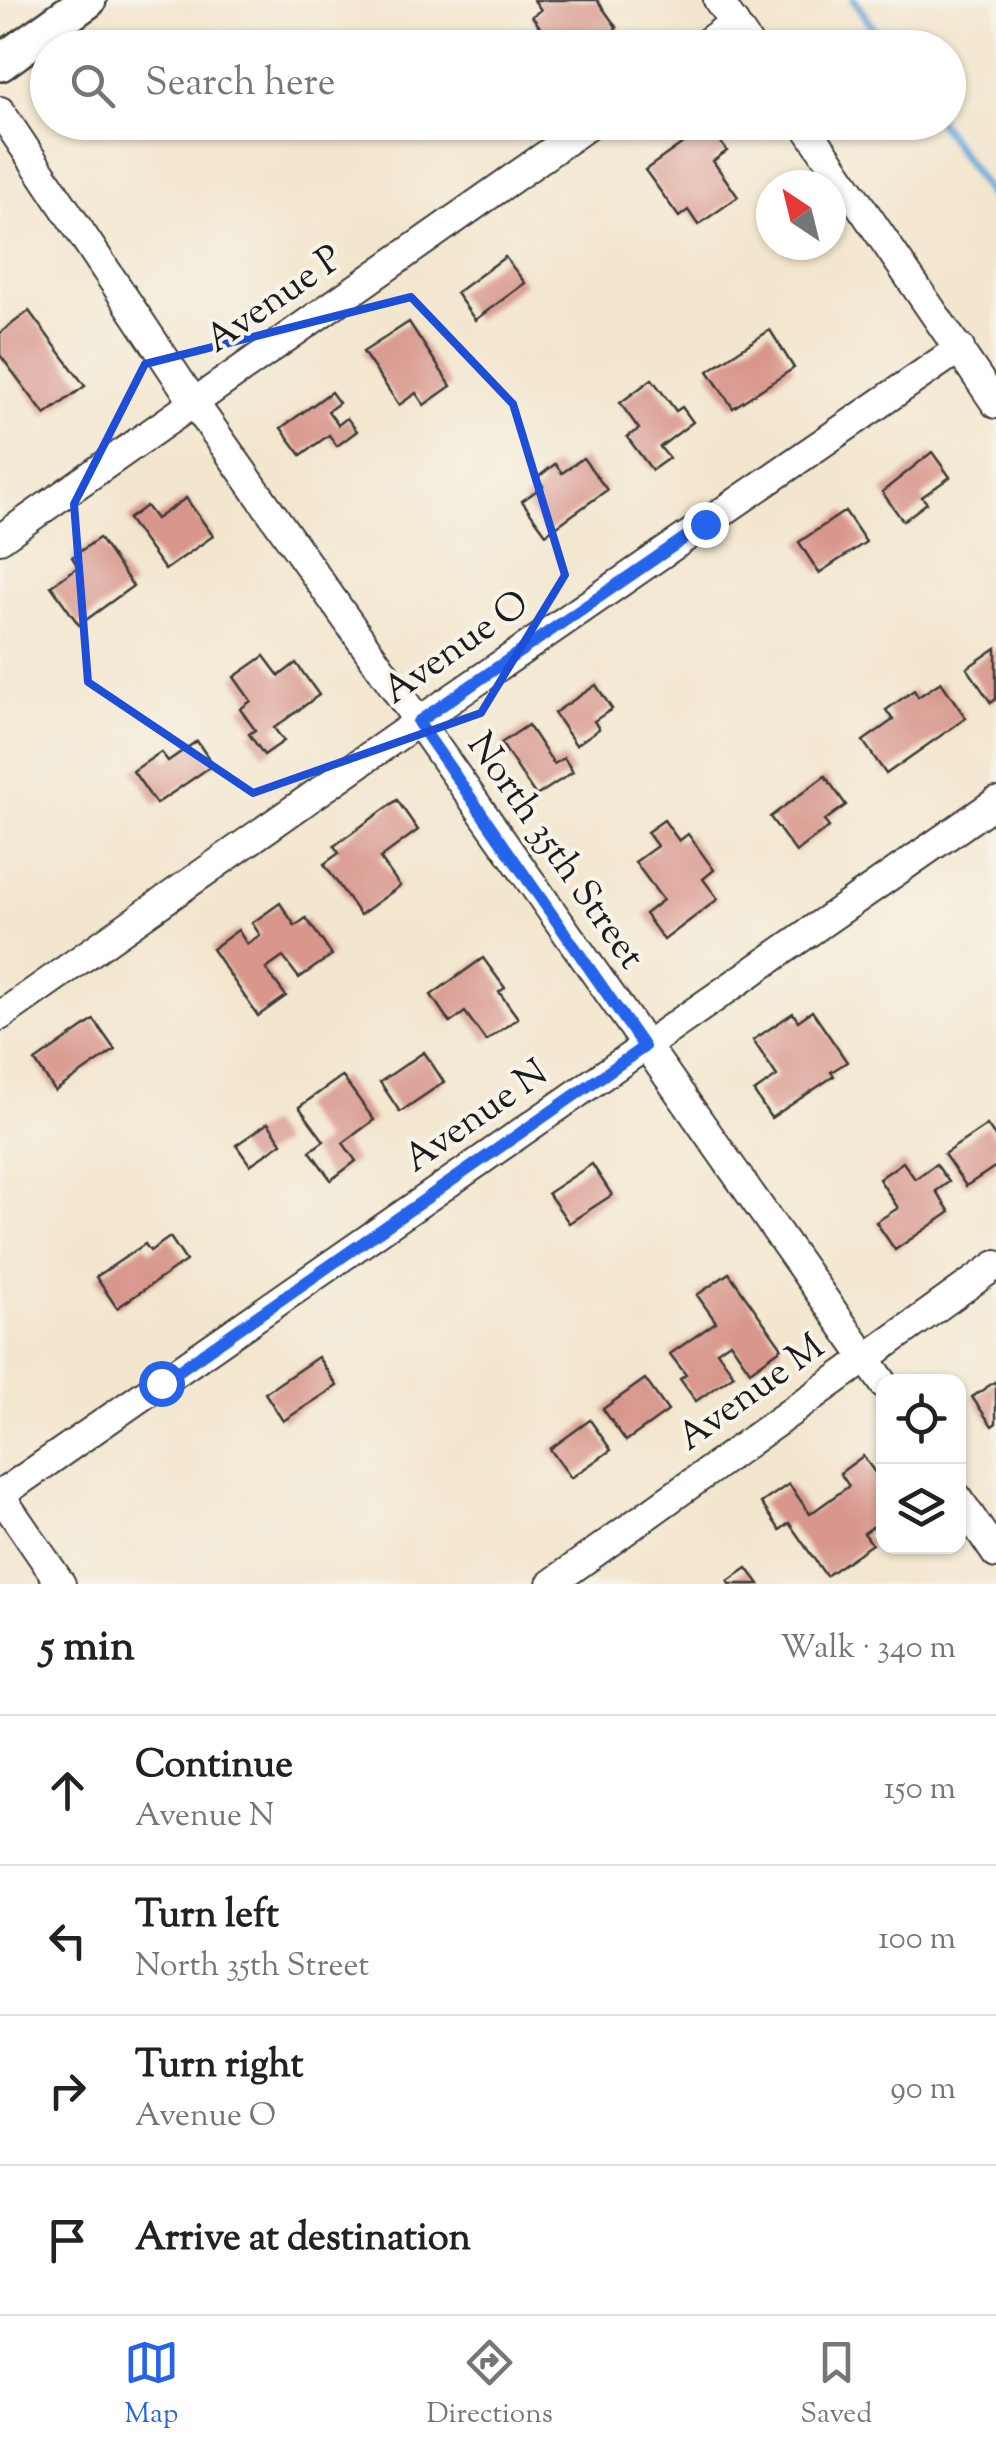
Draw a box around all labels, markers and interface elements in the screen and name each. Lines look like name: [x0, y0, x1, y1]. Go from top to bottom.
search box: [30, 30, 966, 140]
icon: search: [65, 58, 120, 113]
text: Search here: [145, 58, 336, 112]
north arrow: [756, 170, 846, 260]
street label: Avenue P: [195, 234, 355, 368]
route end: [683, 502, 729, 548]
street label: Avenue O: [373, 579, 541, 719]
street label: North 35th Street: [452, 723, 656, 981]
street label: Avenue N: [394, 1048, 560, 1188]
street label: Avenue M: [667, 1322, 837, 1466]
route start: [139, 1361, 185, 1407]
map controls: [876, 1374, 966, 1554]
button: locate: [876, 1374, 966, 1464]
button: layers: [876, 1464, 966, 1554]
text: 5 min: [40, 1619, 135, 1679]
text: Walk · 340 m: [780, 1626, 956, 1672]
text: Continue: [135, 1740, 293, 1794]
icon: ahead: [40, 1763, 95, 1818]
text: 150 m: [884, 1767, 956, 1813]
text: Avenue N: [135, 1794, 274, 1840]
text: Turn left: [135, 1890, 279, 1944]
icon: left: [40, 1913, 95, 1968]
text: 100 m: [878, 1917, 956, 1963]
text: North 35th Street: [135, 1944, 369, 1990]
text: Turn right: [135, 2040, 303, 2094]
icon: right: [40, 2063, 95, 2118]
text: 90 m: [890, 2067, 956, 2113]
text: Avenue O: [135, 2094, 276, 2140]
icon: arrive: [40, 2213, 95, 2268]
text: Arrive at destination: [135, 2213, 471, 2267]
tab: Map: [124, 2335, 179, 2435]
tab: Directions: [426, 2335, 553, 2435]
tab: Saved: [800, 2335, 872, 2435]

